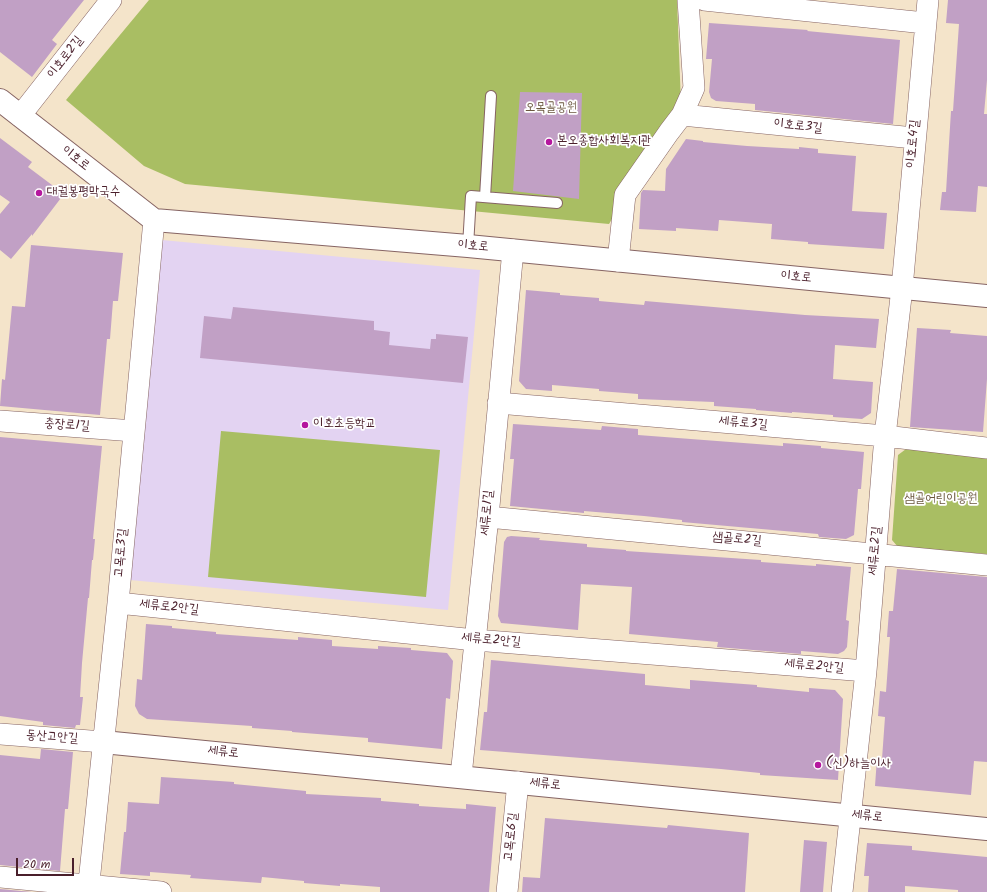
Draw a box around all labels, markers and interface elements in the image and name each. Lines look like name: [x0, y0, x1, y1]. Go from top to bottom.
street label: 이호로2길: [45, 34, 87, 82]
park label: 오목골공원: [525, 101, 577, 117]
street label: 이호로3길: [773, 117, 823, 137]
street label: 이호로4길: [904, 119, 924, 169]
place label: 본오종합사회복지관: [557, 134, 651, 150]
marker: 본오종합사회복지관: [544, 137, 554, 147]
street label: 이호로: [58, 143, 92, 175]
place label: 대궐봉평막국수: [47, 185, 120, 201]
marker: 대궐봉평막국수: [34, 188, 44, 198]
street label: 이호로: [457, 238, 489, 256]
street label: 이호로: [780, 269, 812, 287]
street label: 세류로3길: [718, 414, 768, 434]
street label: 충장로1길: [44, 417, 90, 435]
place label: 이호초등학교: [313, 417, 376, 433]
marker: 이호초등학교: [300, 420, 310, 430]
street label: 세류로1길: [478, 489, 498, 537]
park label: 샘골어린이공원: [904, 492, 978, 508]
street label: 세류로2길: [866, 526, 886, 576]
street label: 고목로3길: [112, 528, 132, 578]
street label: 샘골로2길: [712, 530, 762, 550]
street label: 세류로2안길: [138, 597, 200, 619]
street label: 세류로2안길: [461, 631, 521, 651]
street label: 세류로2안길: [784, 657, 844, 677]
street label: 동산고안길: [25, 728, 79, 748]
street label: 세류로: [207, 744, 239, 762]
place label: (신)하늘이사: [826, 757, 891, 773]
marker: (신)하늘이사: [813, 760, 823, 770]
street label: 세류로: [529, 776, 561, 794]
street label: 세류로: [851, 808, 883, 826]
street label: 고목로6길: [502, 812, 522, 862]
scale bar: [18, 850, 76, 876]
text: 20 m: [23, 855, 50, 874]

